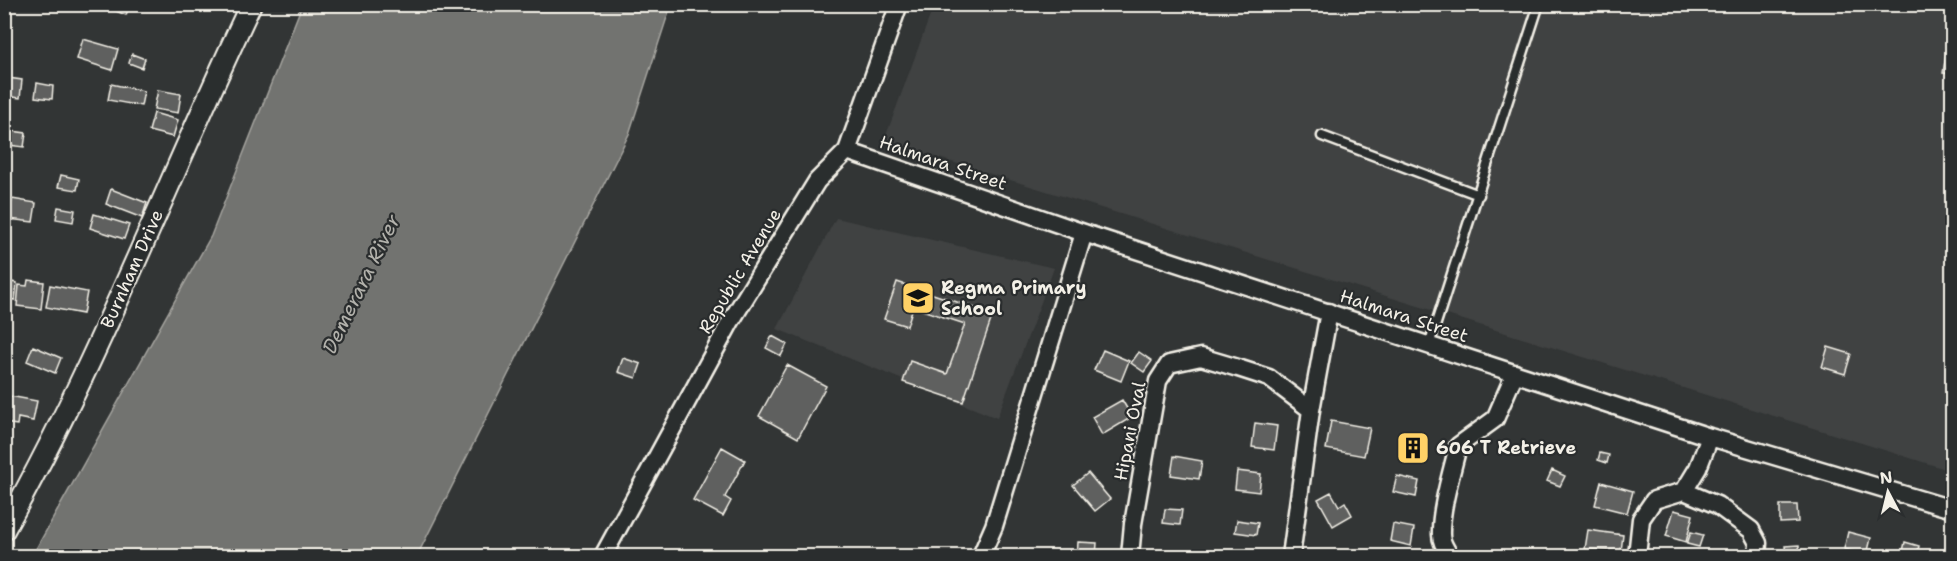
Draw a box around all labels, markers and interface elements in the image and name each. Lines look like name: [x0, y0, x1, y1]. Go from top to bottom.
street label: Halmara Street: [876, 130, 1010, 196]
street label: Republic Avenue: [693, 204, 787, 338]
street label: Burnham Drive: [95, 206, 169, 332]
water label: Demerara River: [316, 210, 406, 358]
place label: Regma Primary School: [941, 276, 1086, 321]
school or university icon: Regma Primary School: [900, 280, 936, 316]
street label: Halmara Street: [1337, 284, 1471, 348]
street label: Hipani Oval: [1109, 379, 1151, 483]
building icon: 606 T Retrieve: [1395, 430, 1431, 466]
place label: 606 T Retrieve: [1436, 436, 1576, 460]
north arrow: [1858, 462, 1918, 522]
text: N: [1879, 466, 1894, 489]

